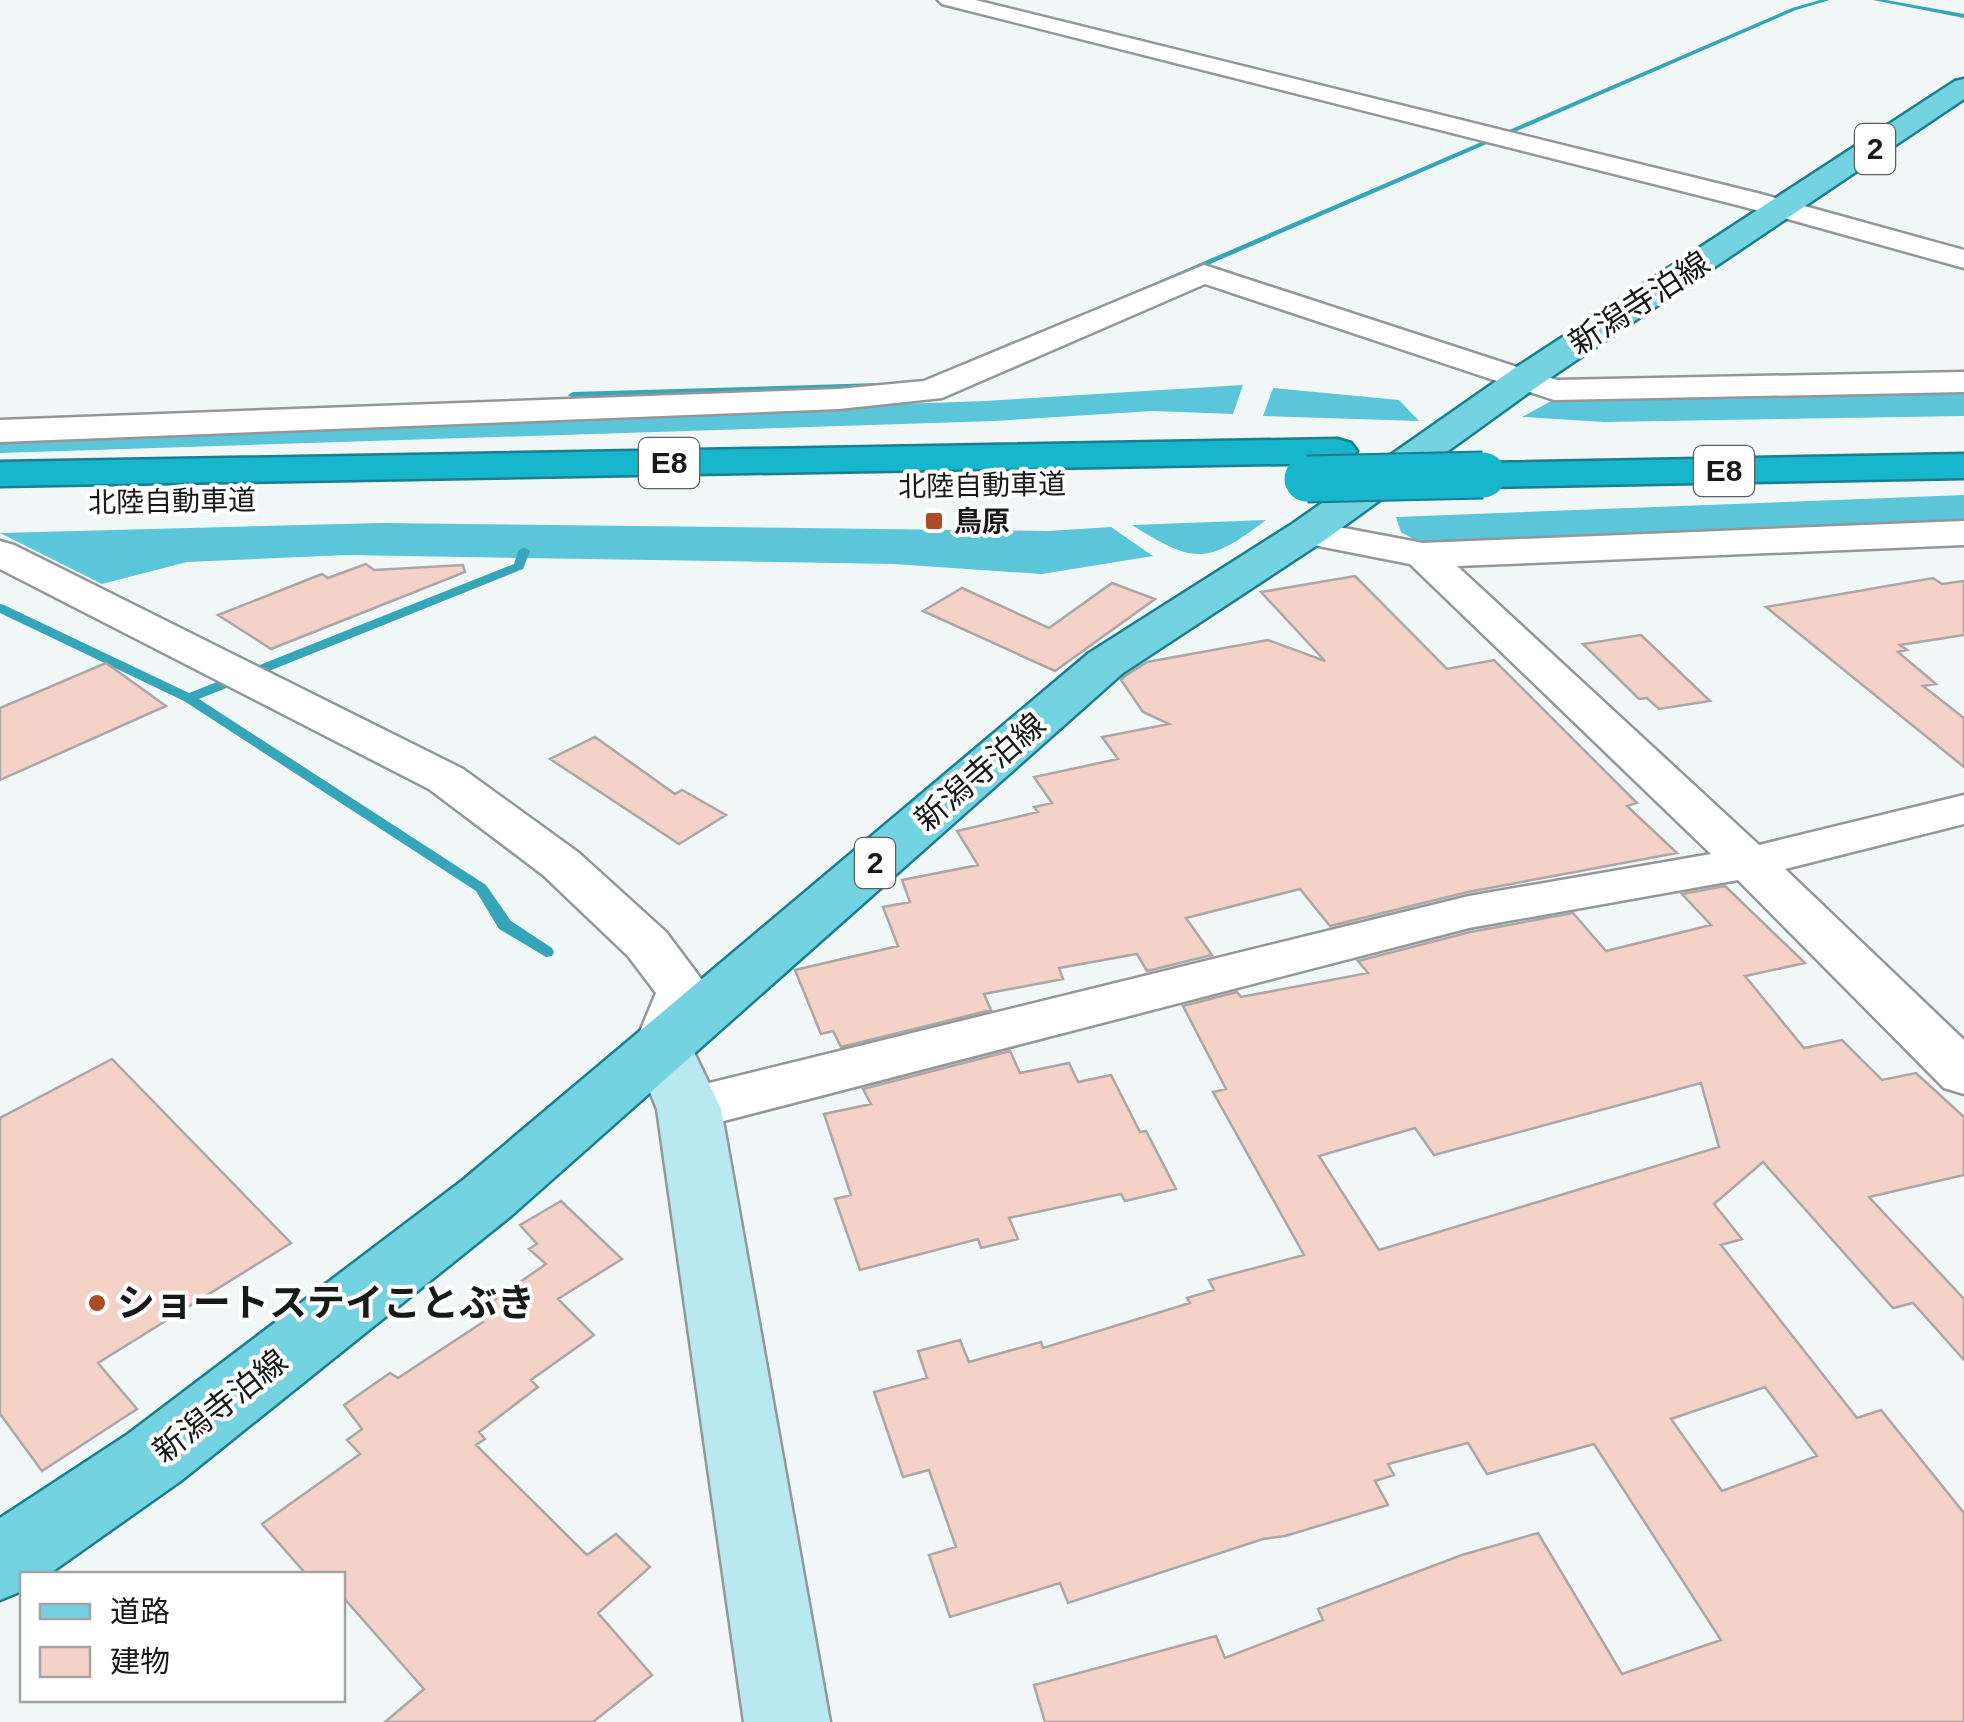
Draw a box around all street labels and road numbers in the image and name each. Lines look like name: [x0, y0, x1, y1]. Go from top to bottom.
road number: 2: [1855, 124, 1895, 174]
street label: 新潟寺泊線: [1562, 244, 1716, 362]
road number: E8: [639, 438, 699, 488]
road number: E8: [1694, 446, 1754, 496]
street label: 北陸自動車道: [898, 469, 1066, 502]
street label: 北陸自動車道: [88, 485, 256, 518]
street label: 新潟寺泊線: [908, 706, 1052, 838]
road number: 2: [855, 838, 895, 888]
street label: 新潟寺泊線: [146, 1343, 294, 1469]

